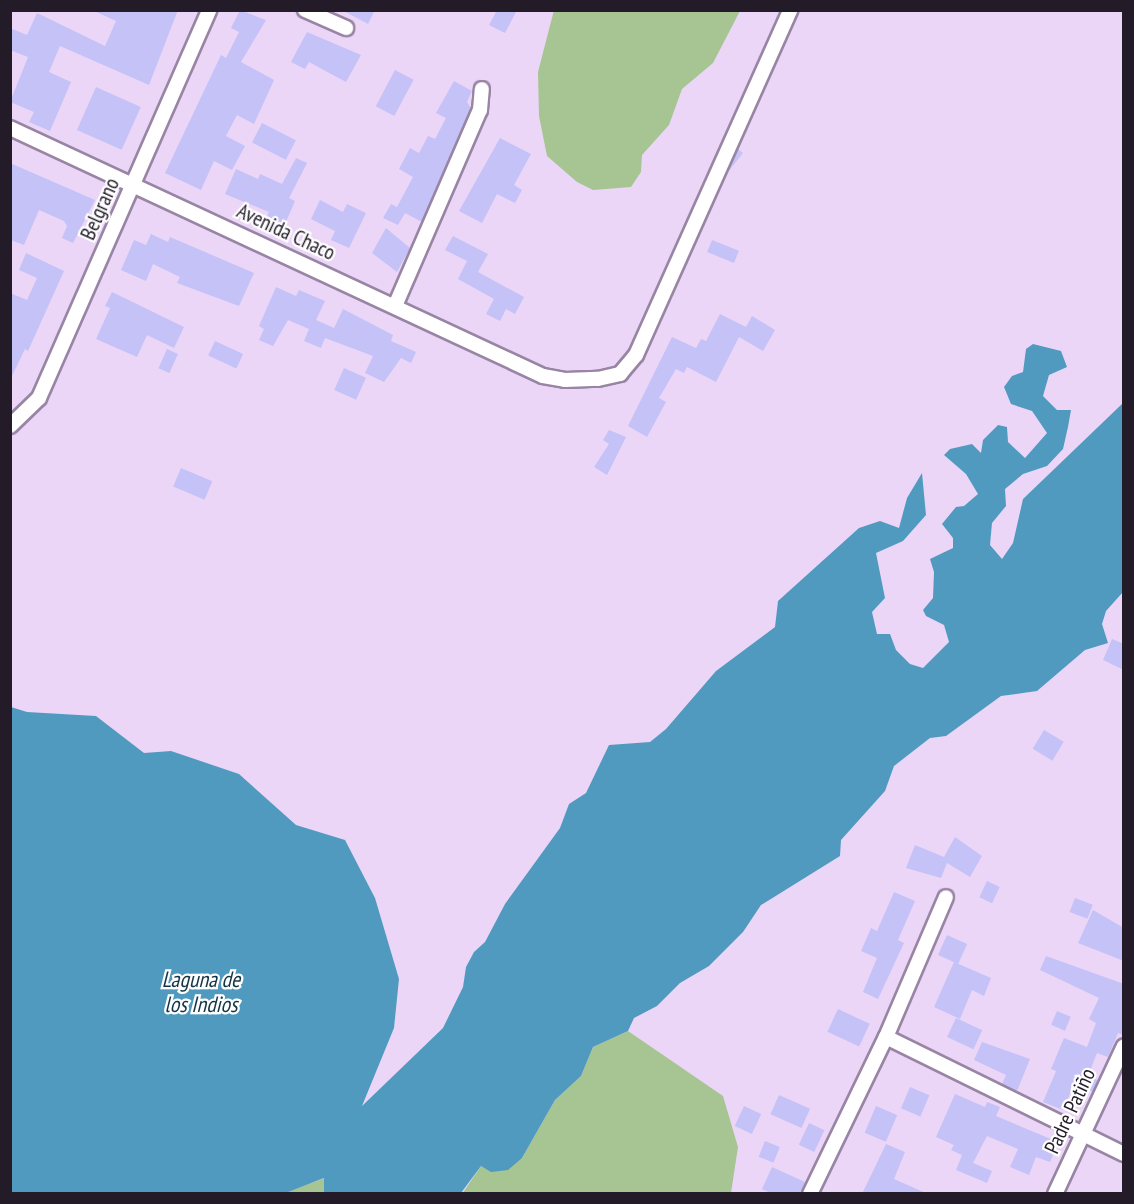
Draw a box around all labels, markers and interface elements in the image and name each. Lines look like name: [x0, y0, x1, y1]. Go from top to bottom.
street label: Belgrano: [75, 174, 125, 244]
street label: Avenida Chaco: [233, 198, 339, 266]
water label: Laguna de los Indios: [162, 966, 240, 1017]
street label: Padre Patiño: [1039, 1064, 1101, 1158]

